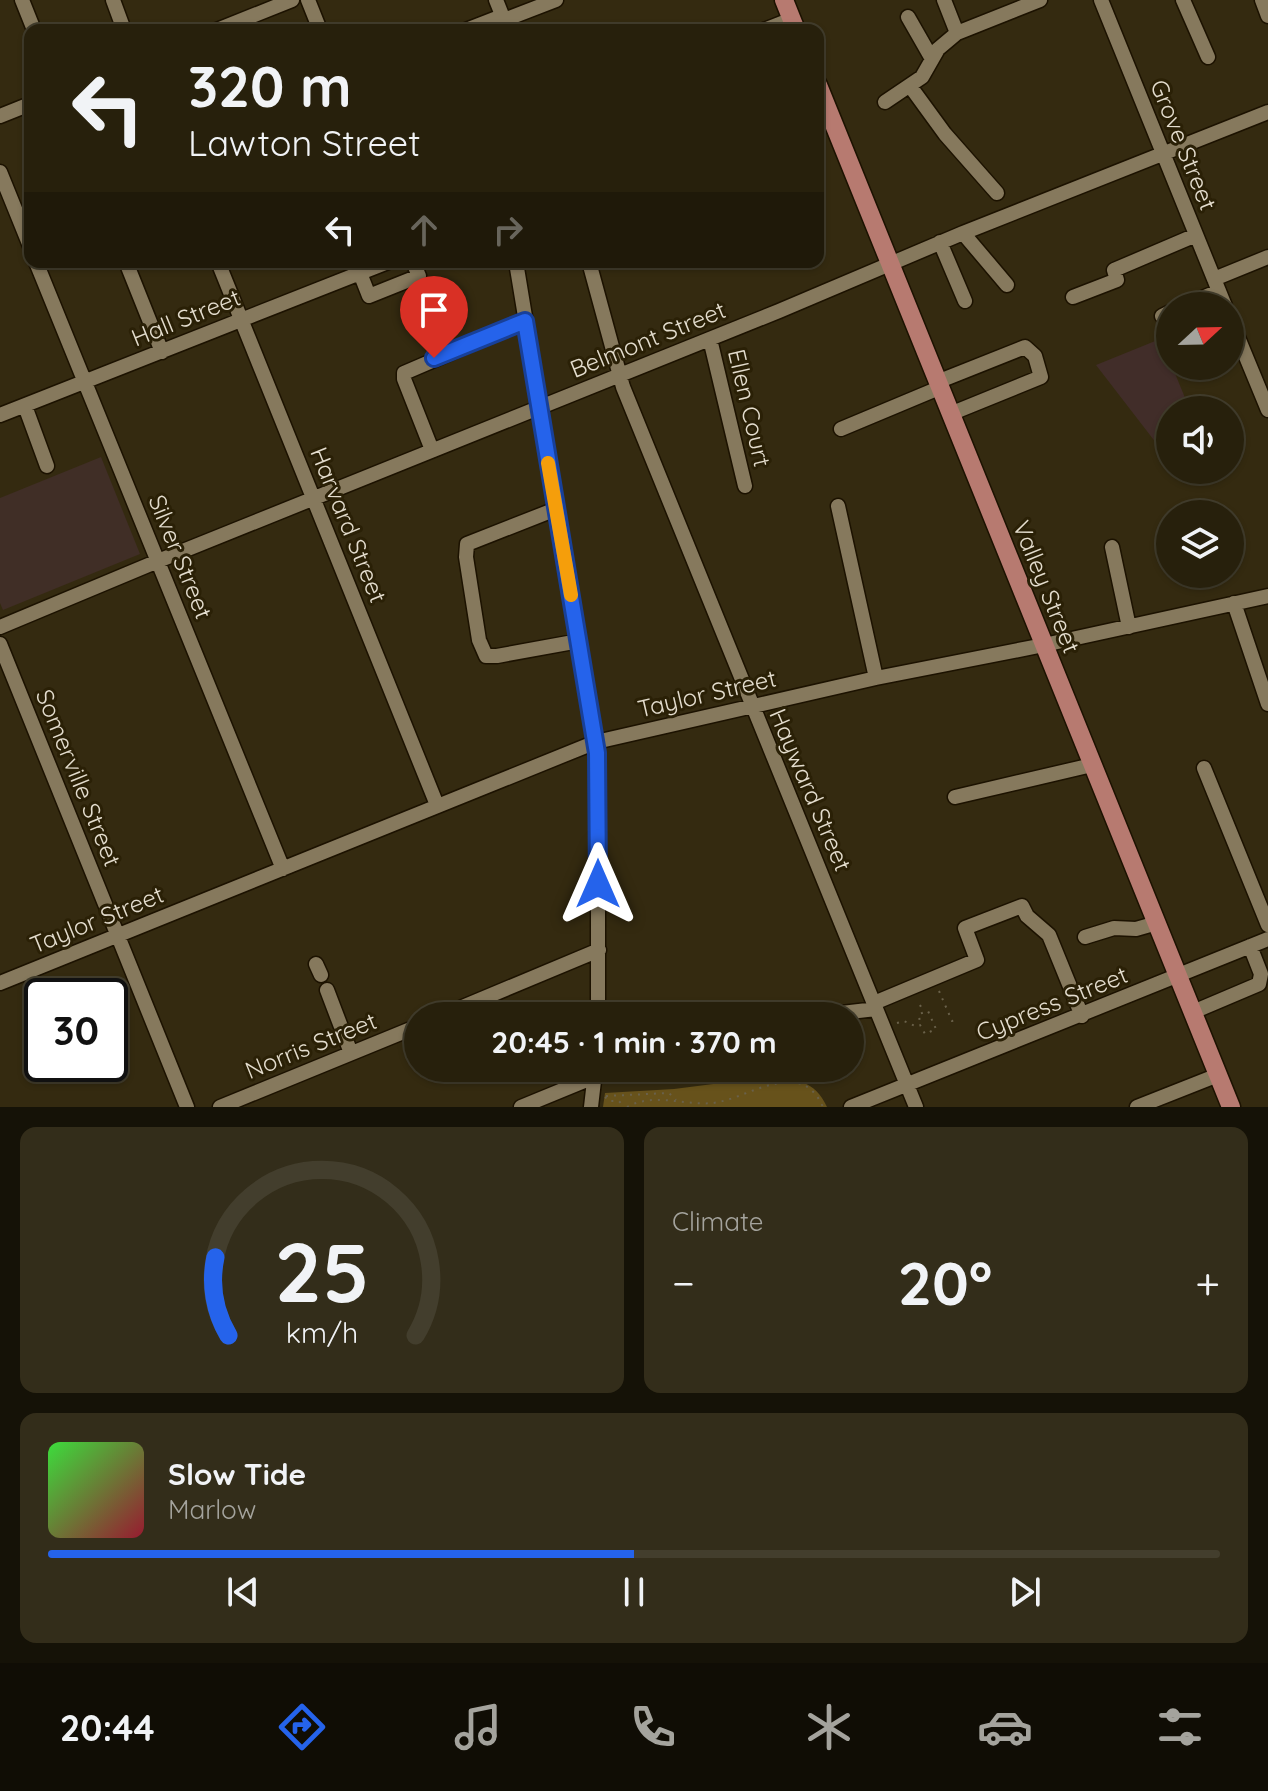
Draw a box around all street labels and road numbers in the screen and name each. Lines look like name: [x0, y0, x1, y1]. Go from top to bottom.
street label: Grove Street: [1144, 75, 1224, 214]
street label: Hall Street: [127, 282, 245, 353]
street label: Belmont Street: [565, 294, 730, 384]
street label: Ellen Court: [722, 346, 778, 469]
street label: Harvard Street: [304, 443, 394, 607]
street label: Silver Street: [142, 490, 219, 623]
street label: Valley Street: [1007, 516, 1087, 657]
street label: Taylor Street: [634, 663, 779, 724]
street label: Somerville Street: [30, 685, 128, 871]
street label: Hayward Street: [763, 704, 859, 875]
street label: Taylor Street: [25, 879, 168, 959]
street label: Cypress Street: [971, 959, 1132, 1047]
street label: Norris Street: [241, 1005, 381, 1085]

